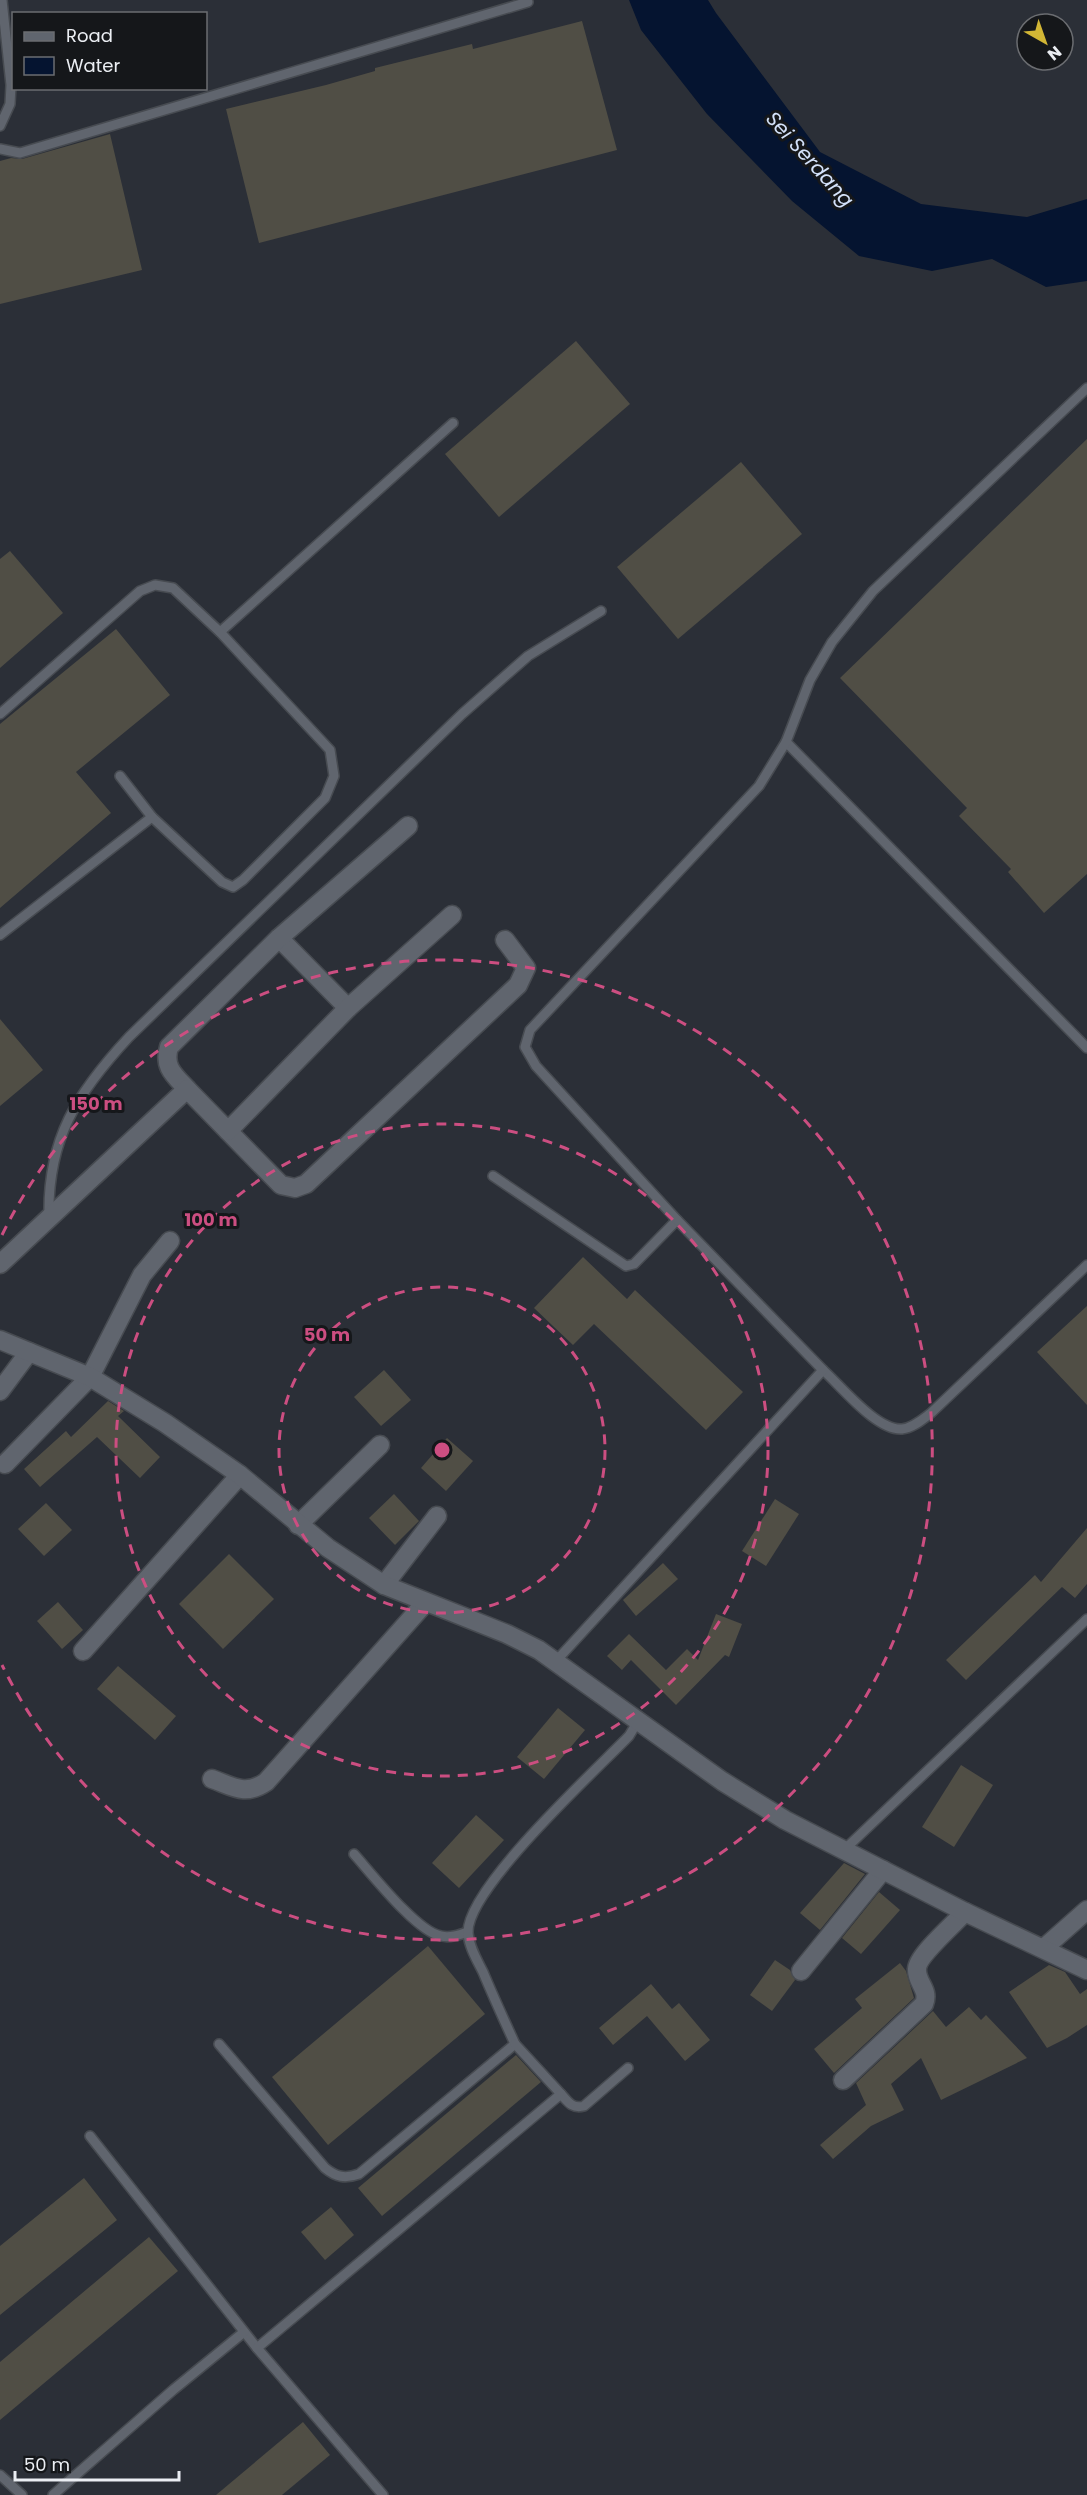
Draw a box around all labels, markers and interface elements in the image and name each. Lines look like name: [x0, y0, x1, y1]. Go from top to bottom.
legend: [12, 12, 207, 90]
north arrow: [1015, 12, 1075, 72]
text: Road: [66, 23, 113, 48]
text: N: [1042, 40, 1066, 66]
text: Water: [66, 53, 120, 78]
water label: Sei Serdang: [760, 105, 860, 213]
text: 150 m: [69, 1091, 123, 1116]
text: 100 m: [184, 1207, 238, 1232]
text: 50 m: [304, 1322, 350, 1347]
centre of rings: [432, 1440, 452, 1460]
scale bar: [15, 2444, 178, 2482]
text: 50 m: [24, 2452, 70, 2477]

